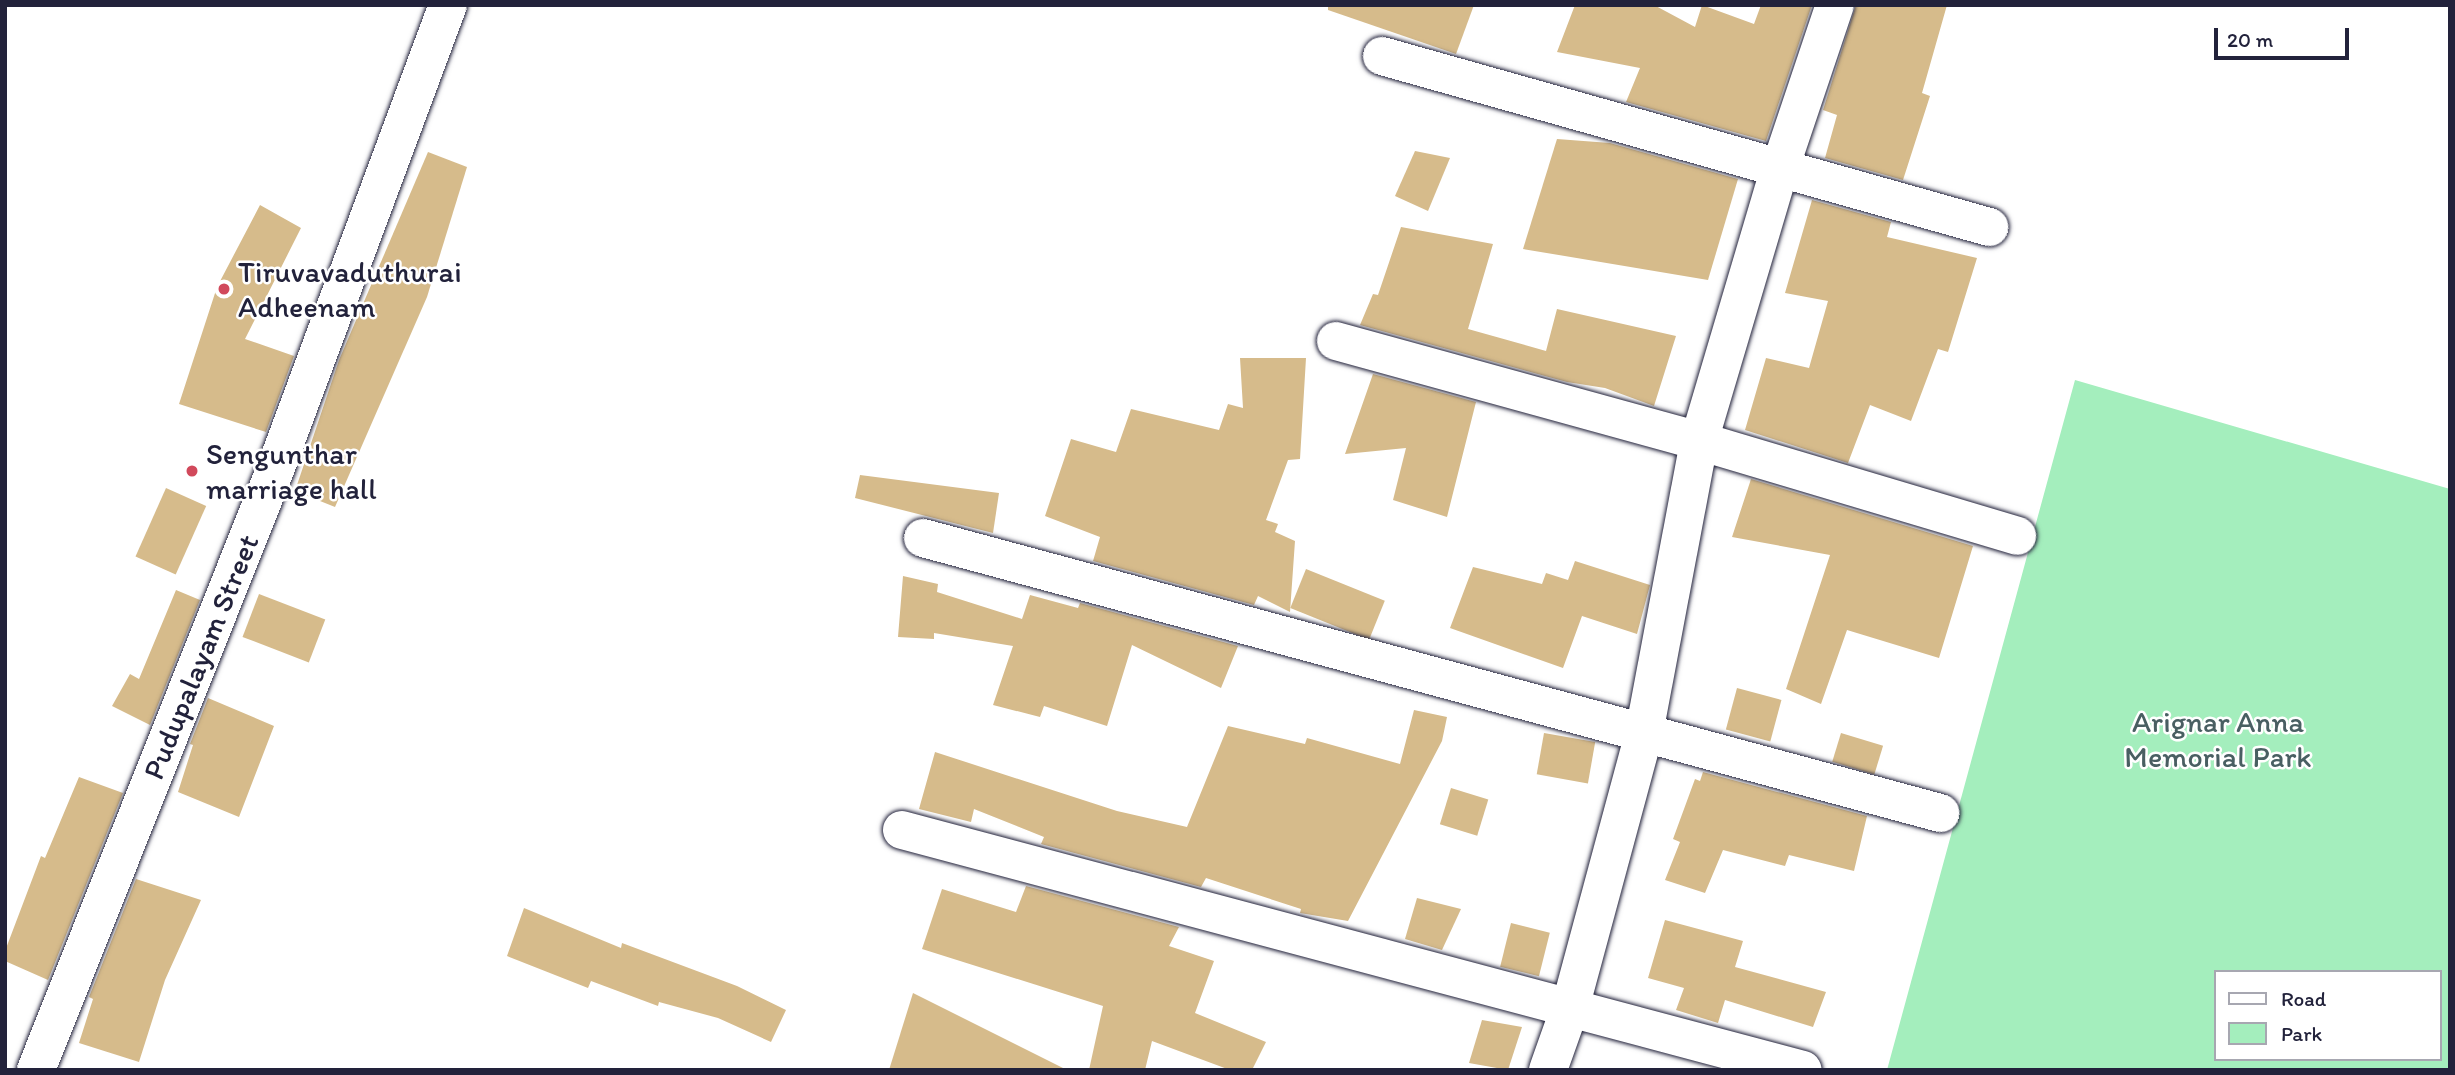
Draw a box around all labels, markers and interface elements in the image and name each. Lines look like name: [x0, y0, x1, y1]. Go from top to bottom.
scale bar: [2217, 14, 2352, 58]
text: 20 m: [2227, 27, 2273, 52]
place label: Tiruvavaduthurai Adheenam: [238, 254, 462, 324]
marker: Tiruvavaduthurai Adheenam: [216, 281, 232, 297]
place label: Sengunthar marriage hall: [206, 436, 379, 506]
marker: Sengunthar marriage hall: [184, 463, 200, 479]
street label: Pudupalayam Street: [136, 530, 266, 784]
park label: Arignar Anna Memorial Park: [2124, 704, 2312, 774]
legend: [2214, 970, 2441, 1061]
text: Road: [2281, 986, 2326, 1011]
text: Park: [2281, 1021, 2322, 1046]

